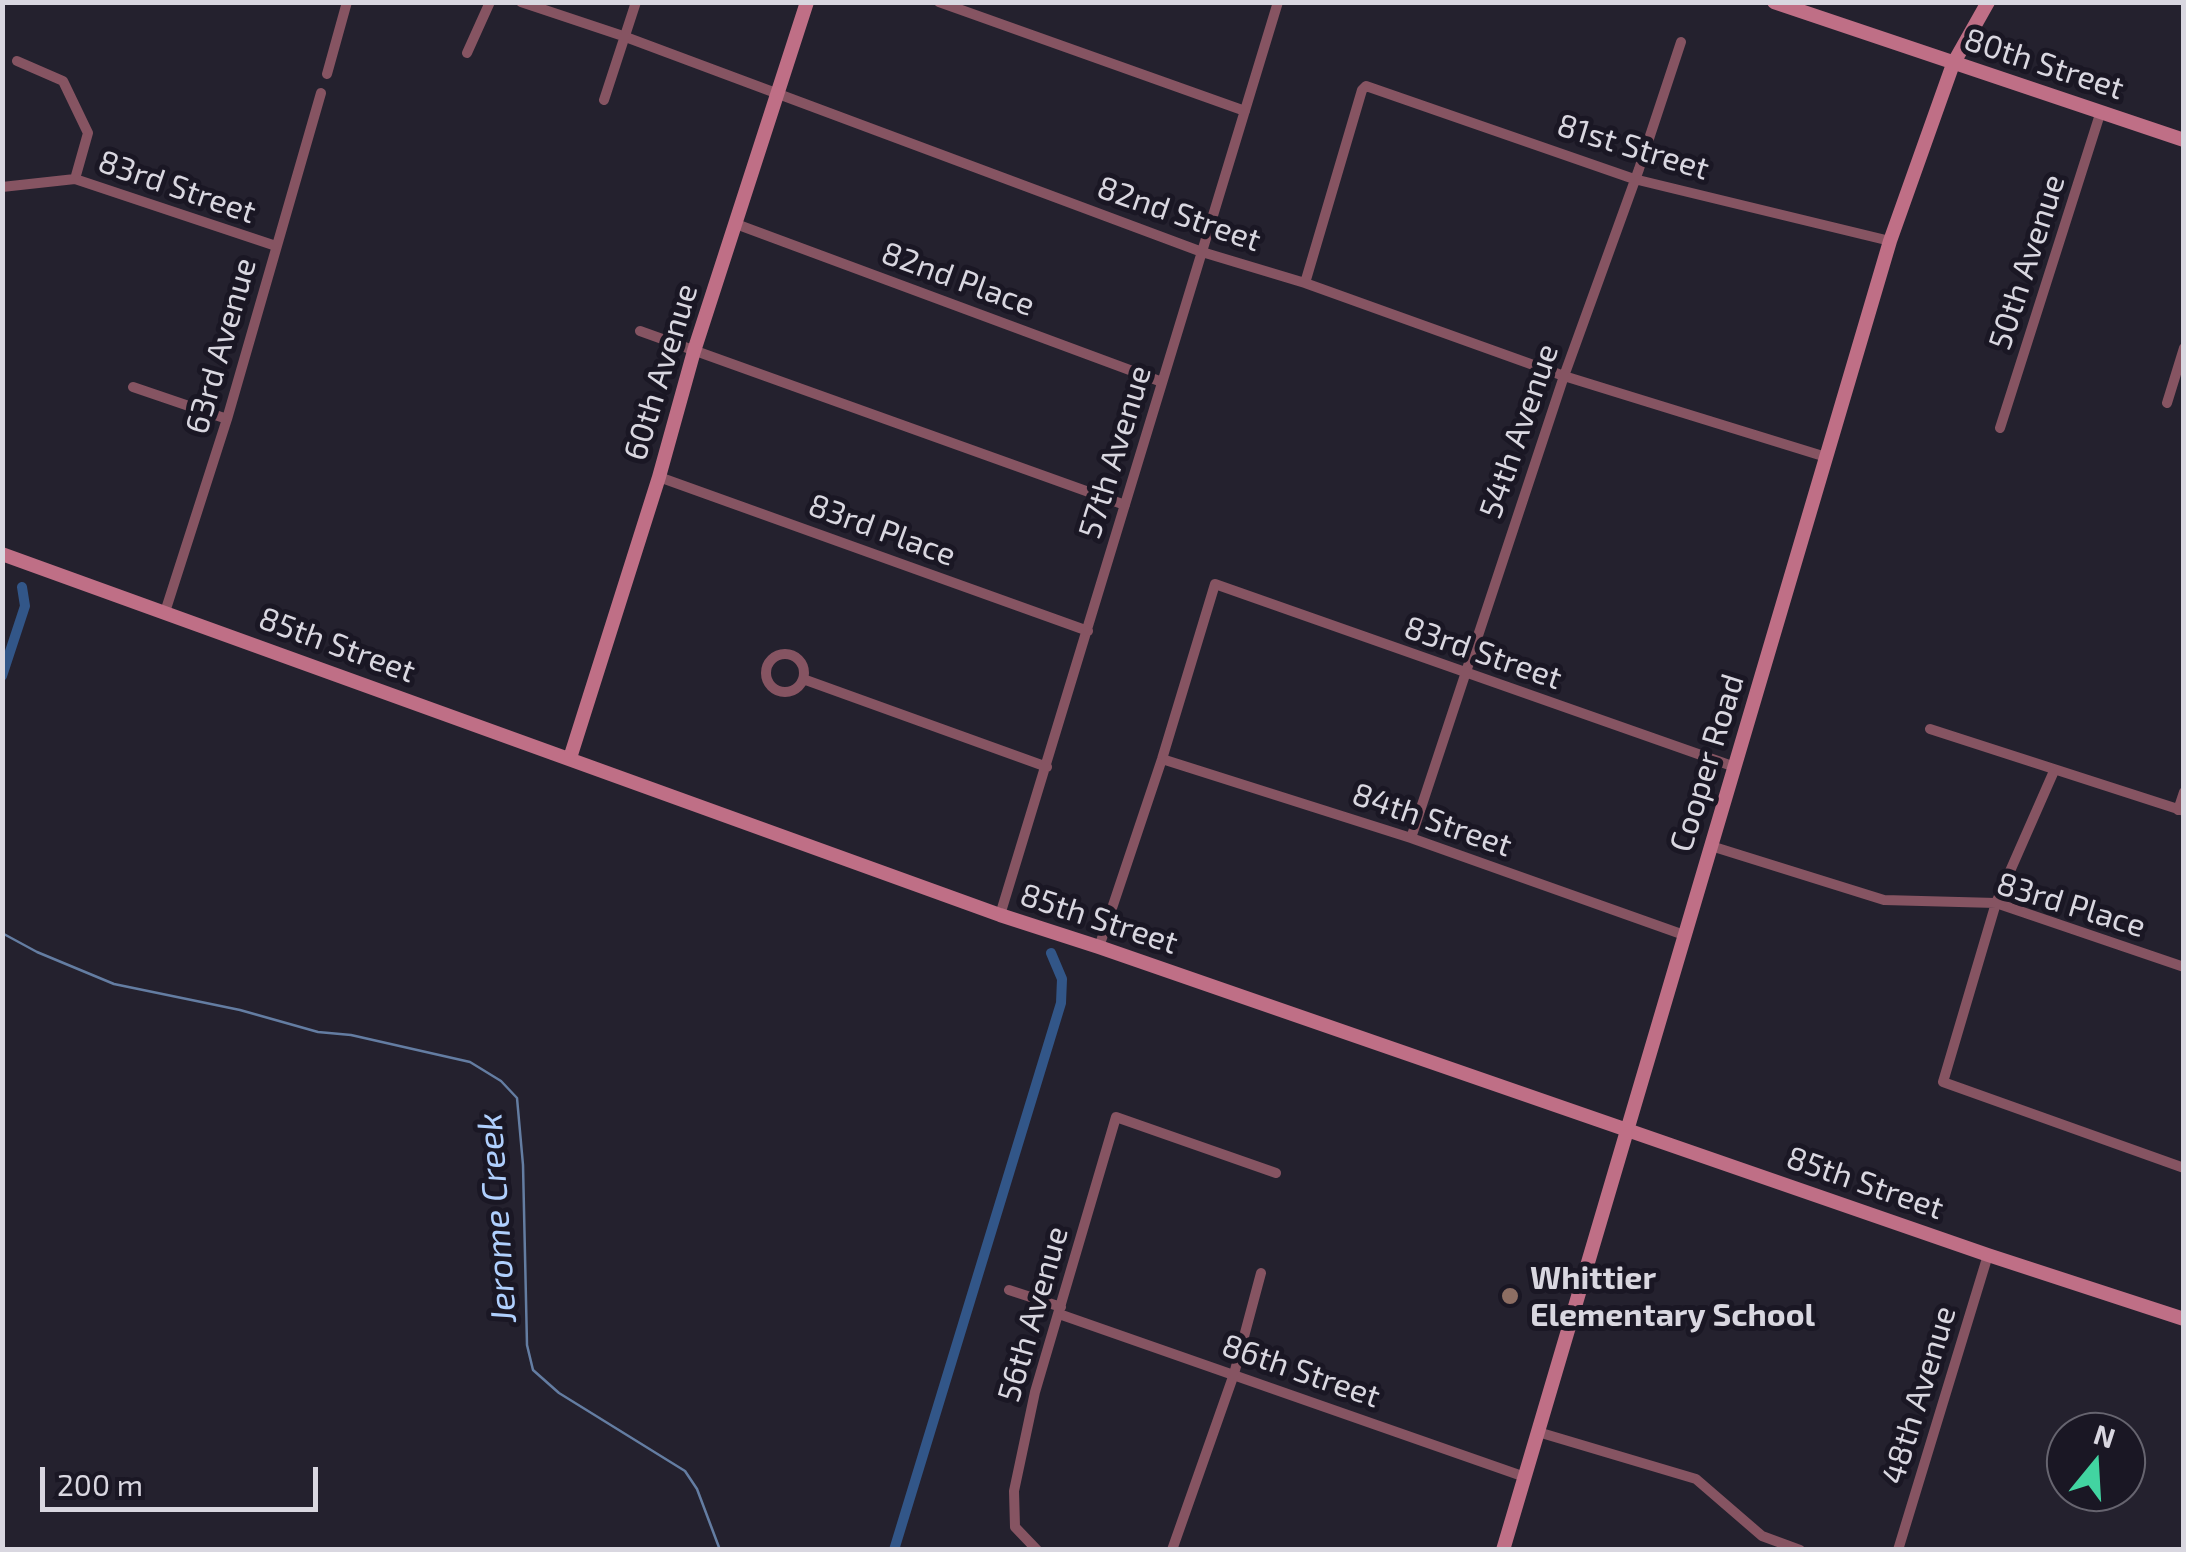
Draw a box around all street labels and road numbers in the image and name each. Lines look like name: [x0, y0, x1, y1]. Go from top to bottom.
street label: 80th Street: [1959, 20, 2129, 108]
street label: 81st Street: [1552, 106, 1714, 188]
street label: 83rd Street: [93, 142, 261, 232]
street label: 82nd Street: [1092, 168, 1266, 260]
street label: 50th Avenue: [1981, 170, 2073, 354]
street label: 82nd Place: [876, 234, 1040, 324]
street label: 63rd Avenue: [178, 254, 264, 438]
street label: 60th Avenue: [616, 279, 706, 465]
street label: 54th Avenue: [1471, 339, 1567, 523]
street label: 57th Avenue: [1071, 361, 1159, 543]
street label: 83rd Place: [803, 486, 961, 574]
street label: 85th Street: [254, 599, 420, 691]
street label: 83rd Street: [1399, 608, 1567, 698]
street label: Cooper Road: [1662, 669, 1752, 857]
street label: 84th Street: [1347, 775, 1517, 865]
street label: 83rd Place: [1992, 864, 2150, 946]
street label: 85th Street: [1015, 875, 1183, 963]
street label: 85th Street: [1781, 1138, 1949, 1228]
street label: 56th Avenue: [990, 1222, 1076, 1406]
street label: 48th Avenue: [1874, 1301, 1964, 1489]
street label: 86th Street: [1217, 1326, 1385, 1416]

